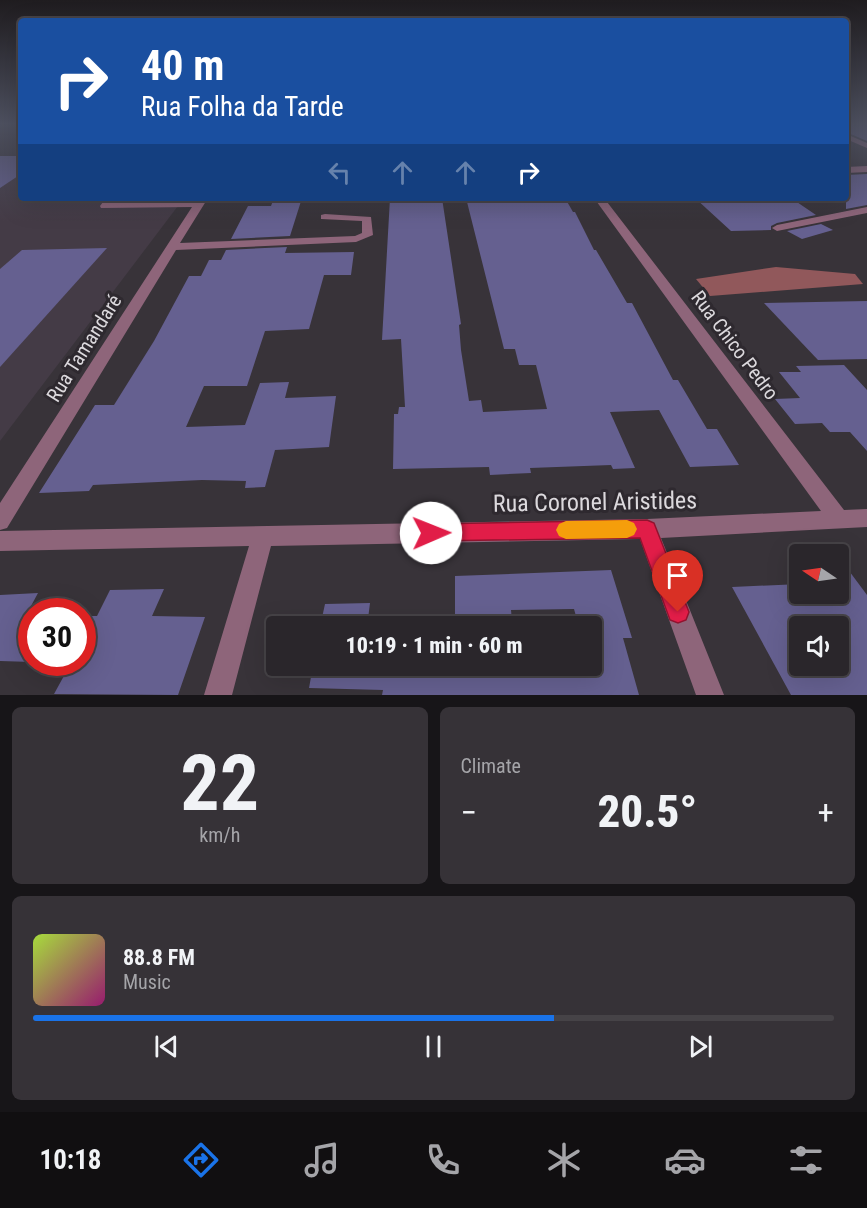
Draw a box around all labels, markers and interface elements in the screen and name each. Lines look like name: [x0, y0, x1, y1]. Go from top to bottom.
text: 40 m: [141, 41, 224, 90]
icon: right: [42, 42, 120, 120]
text: Rua Folha da Tarde: [141, 91, 344, 123]
icon: left: [323, 156, 356, 189]
icon: ahead: [386, 156, 419, 189]
icon: ahead: [449, 156, 482, 189]
icon: right: [512, 156, 545, 189]
street label: Rua Chico Pedro: [686, 286, 784, 404]
street label: Rua Tamandaré: [41, 290, 127, 406]
street label: Rua Coronel Aristides: [493, 486, 697, 518]
position arrow: [399, 501, 463, 565]
north arrow: [789, 544, 849, 604]
map controls: [789, 544, 849, 676]
pin: [652, 550, 703, 612]
icon: arrive: [661, 559, 694, 592]
speed limit sign: 30: [18, 598, 96, 676]
button: sound: [789, 616, 849, 676]
text: 10:19 · 1 min · 60 m: [346, 633, 522, 658]
text: 22: [180, 738, 259, 829]
text: Climate: [461, 754, 521, 778]
text: 20.5°: [597, 785, 697, 838]
text: −: [461, 793, 477, 832]
text: +: [818, 793, 834, 832]
text: km/h: [199, 823, 240, 847]
text: 88.8 FM: [123, 945, 195, 970]
text: Music: [123, 970, 171, 994]
icon: previous: [150, 1030, 183, 1063]
icon: pause: [417, 1030, 450, 1063]
icon: next: [684, 1030, 717, 1063]
icon: directions: [180, 1139, 222, 1181]
icon: music: [301, 1139, 343, 1181]
icon: phone: [422, 1139, 464, 1181]
icon: climate: [543, 1139, 585, 1181]
icon: car: [664, 1139, 706, 1181]
icon: filters: [785, 1139, 827, 1181]
text: 10:18: [40, 1144, 101, 1176]

